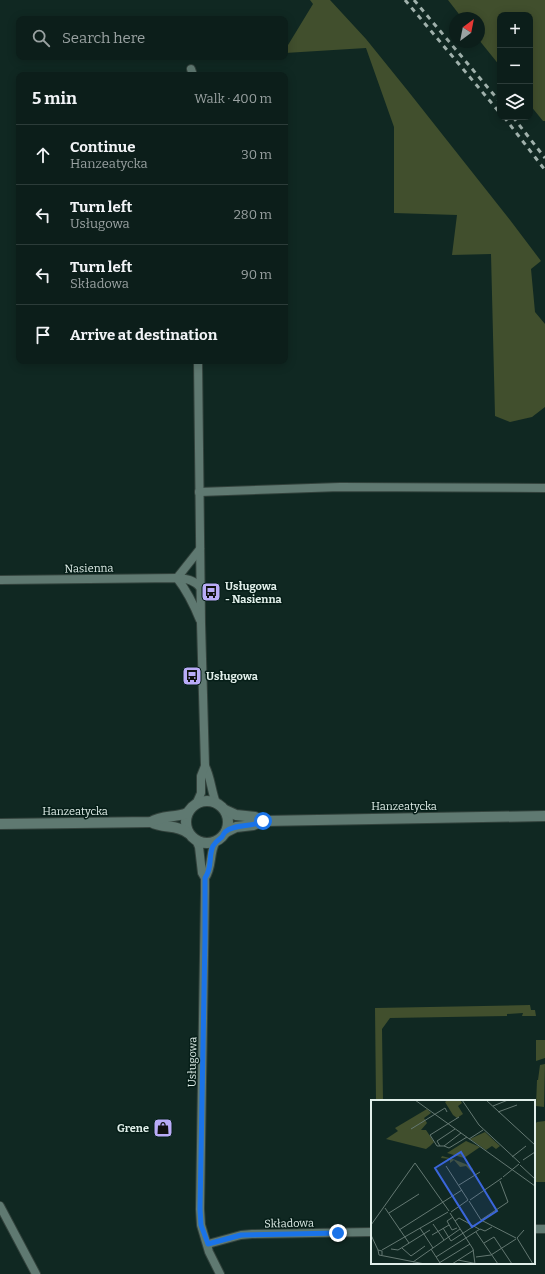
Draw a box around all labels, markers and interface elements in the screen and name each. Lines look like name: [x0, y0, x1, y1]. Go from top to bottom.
north arrow: [449, 12, 485, 48]
map controls: [497, 12, 533, 120]
button: +: [497, 12, 533, 48]
search box: [16, 16, 288, 60]
icon: search: [30, 27, 52, 49]
text: Search here: [62, 29, 145, 47]
button: −: [497, 48, 533, 84]
button: layers: [497, 84, 533, 120]
text: 5 min: [32, 88, 77, 109]
text: Walk · 400 m: [194, 91, 272, 106]
text: Continue: [70, 138, 136, 156]
icon: ahead: [32, 144, 54, 166]
text: 30 m: [241, 147, 272, 162]
text: Hanzeatycka: [70, 156, 148, 171]
text: Turn left: [70, 198, 132, 216]
icon: left: [32, 204, 54, 226]
text: 280 m: [234, 207, 272, 222]
text: Usługowa: [70, 216, 130, 231]
text: Turn left: [70, 258, 132, 276]
icon: left: [32, 264, 54, 286]
text: 90 m: [241, 267, 272, 282]
text: Składowa: [70, 276, 129, 291]
icon: arrive: [32, 324, 54, 346]
text: Arrive at destination: [70, 326, 217, 344]
street label: Nasienna: [64, 562, 114, 575]
place label: Usługowa - Nasienna: [225, 580, 283, 606]
bus stop icon: Usługowa - Nasienna: [200, 581, 222, 603]
bus stop icon: Usługowa: [181, 665, 203, 687]
place label: Usługowa: [206, 670, 259, 683]
street label: Hanzeatycka: [371, 800, 437, 813]
street label: Hanzeatycka: [42, 805, 108, 818]
route start: [254, 812, 272, 830]
street label: Usługowa: [186, 1037, 199, 1087]
inset map: [371, 1100, 535, 1264]
shop icon: Grene: [152, 1117, 174, 1139]
place label: Grene: [117, 1122, 149, 1135]
street label: Składowa: [264, 1217, 314, 1230]
route end: [329, 1224, 347, 1242]

